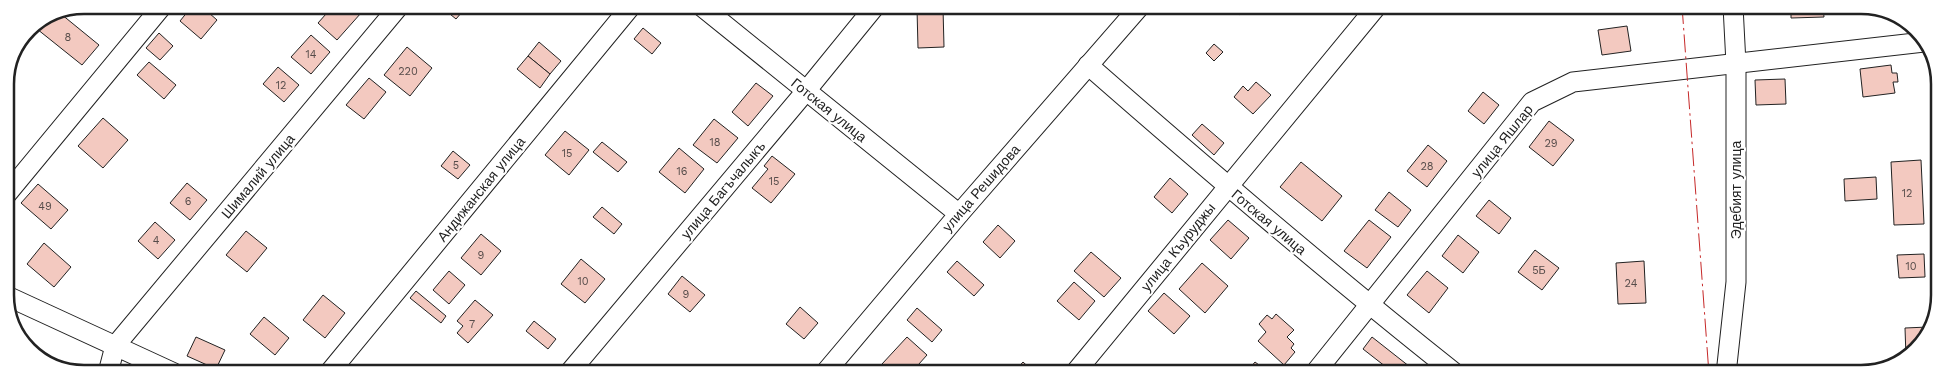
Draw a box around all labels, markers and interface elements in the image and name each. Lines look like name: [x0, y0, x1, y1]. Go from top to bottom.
house number: 8: [65, 31, 72, 44]
house number: 14: [305, 48, 317, 61]
house number: 220: [398, 65, 418, 78]
street label: Готская улица: [788, 75, 870, 145]
house number: 12: [276, 79, 286, 92]
street label: улица Яшлар: [1468, 101, 1536, 180]
street label: Шималий улица: [218, 130, 298, 221]
street label: Андижанская улица: [434, 133, 528, 245]
house number: 18: [709, 136, 721, 149]
house number: 29: [1544, 137, 1558, 150]
street label: улица Багъчалыкъ: [678, 138, 769, 242]
street label: улица Решидова: [939, 141, 1023, 235]
street label: Эдебият улица: [1728, 141, 1744, 239]
house number: 15: [562, 147, 572, 160]
house number: 5: [453, 159, 459, 172]
house number: 28: [1420, 160, 1434, 173]
house number: 16: [677, 165, 688, 178]
house number: 15: [769, 175, 779, 188]
street label: Готская улица: [1228, 186, 1310, 258]
house number: 12: [1902, 187, 1912, 200]
house number: 6: [185, 195, 192, 208]
house number: 49: [38, 200, 52, 213]
street label: улица Къуруджы: [1138, 200, 1218, 294]
house number: 4: [153, 234, 160, 247]
house number: 9: [478, 249, 485, 262]
house number: 10: [1905, 260, 1917, 273]
house number: 5Б: [1532, 264, 1546, 277]
house number: 10: [577, 275, 589, 288]
house number: 24: [1625, 277, 1638, 290]
house number: 9: [683, 288, 690, 301]
house number: 7: [469, 318, 475, 331]

